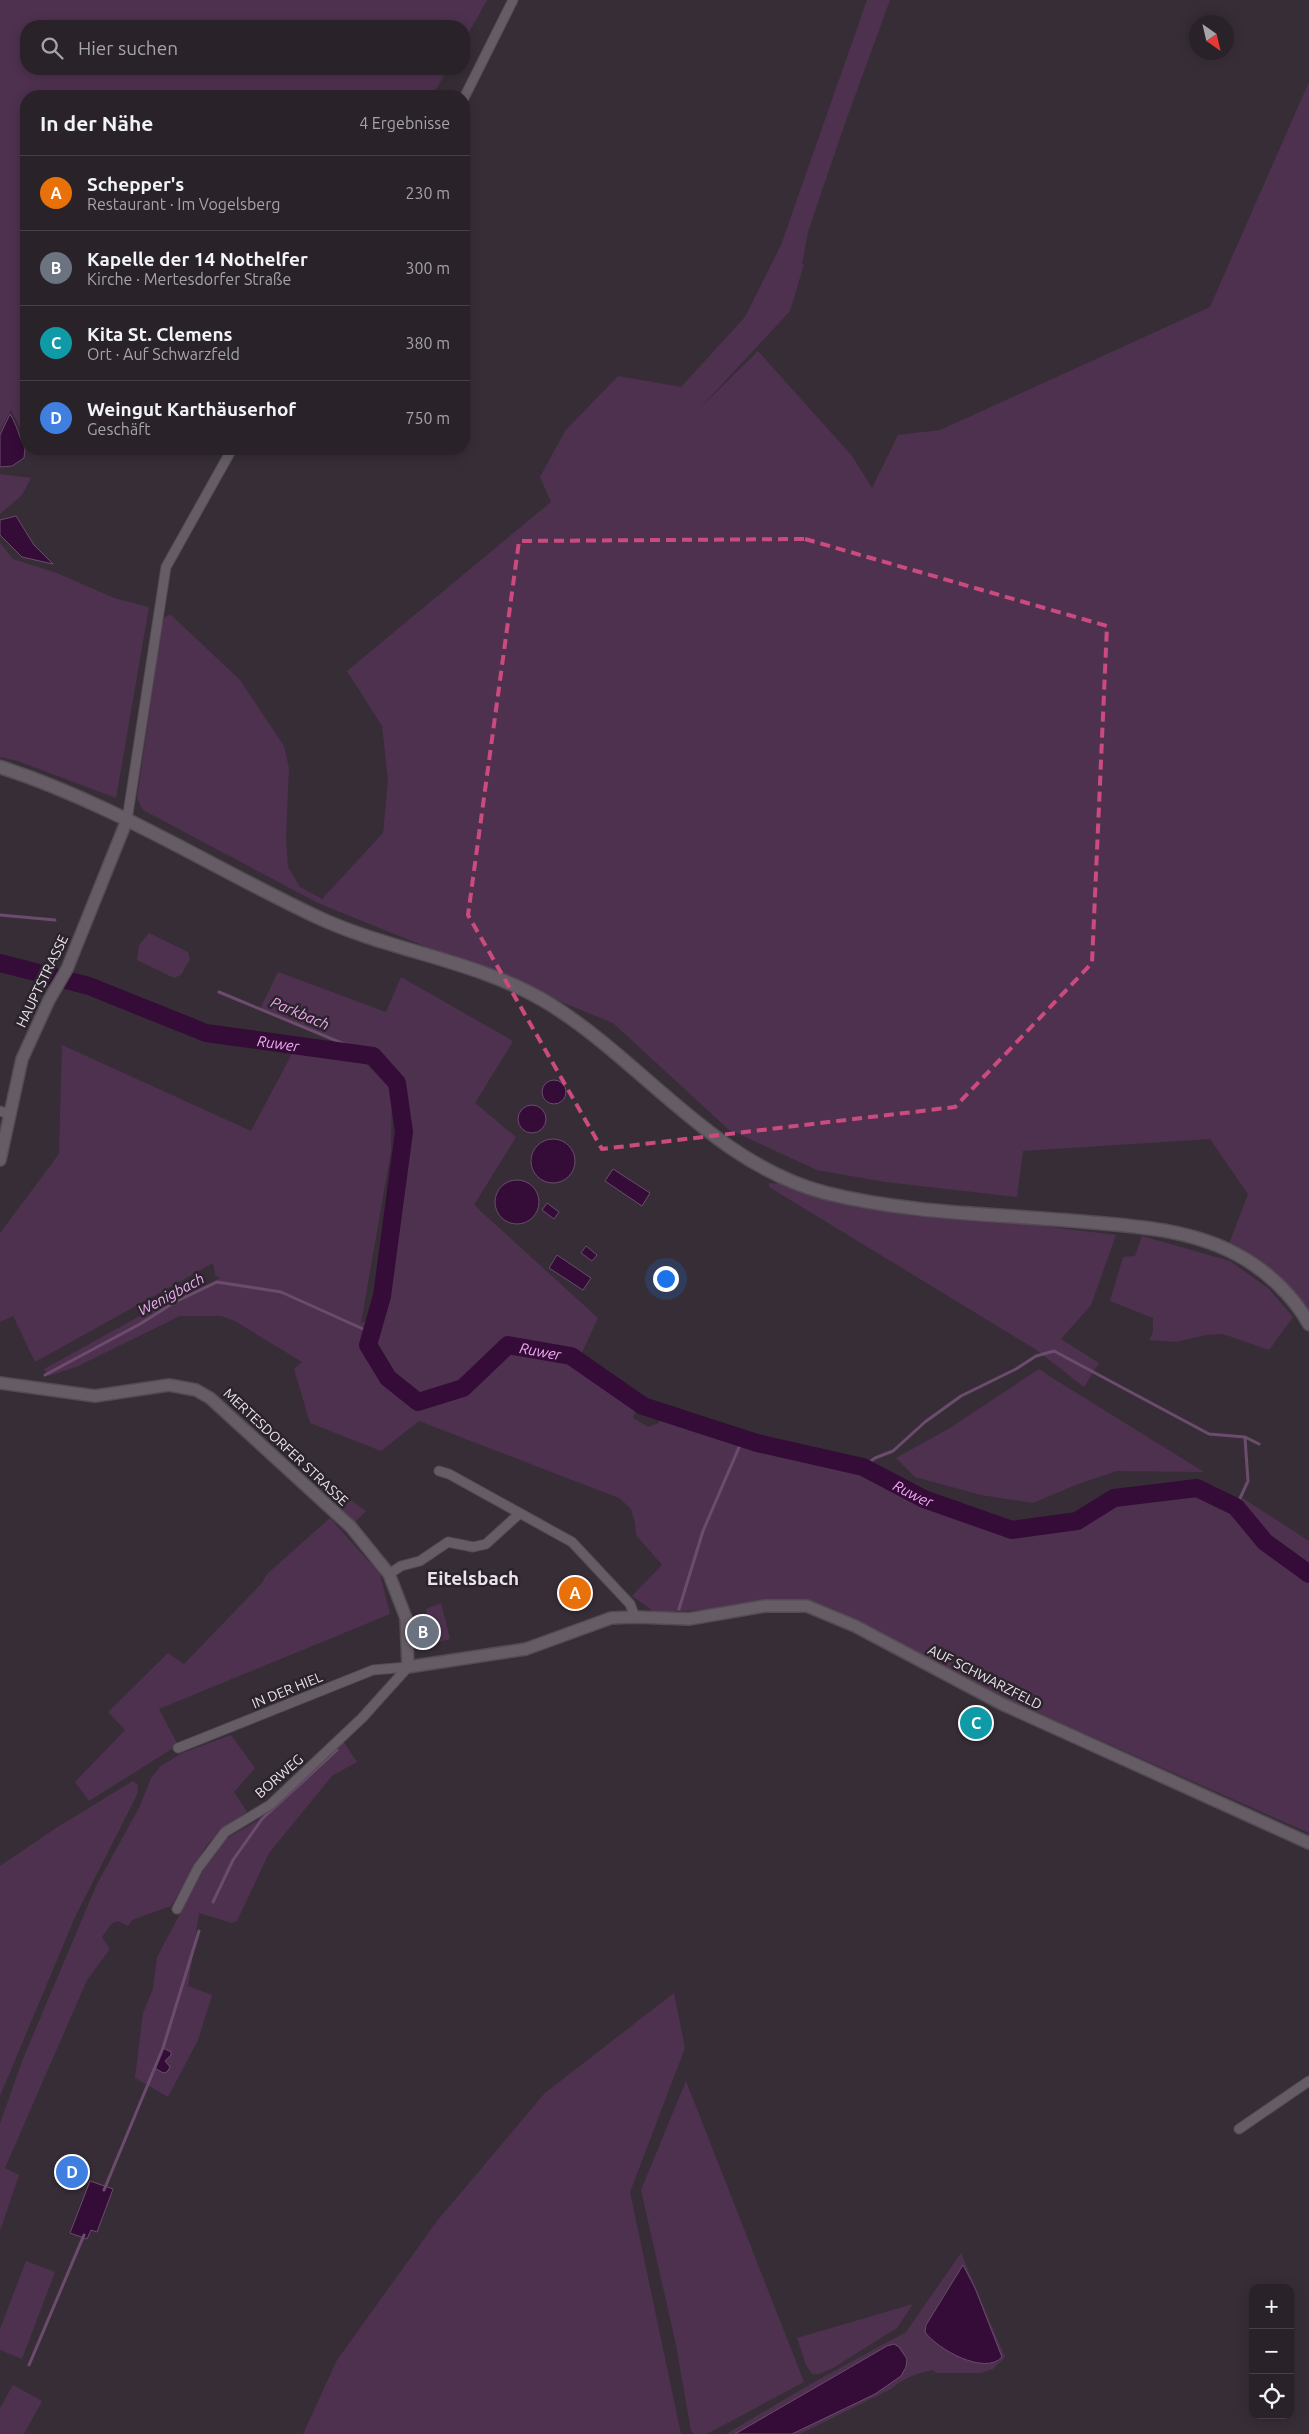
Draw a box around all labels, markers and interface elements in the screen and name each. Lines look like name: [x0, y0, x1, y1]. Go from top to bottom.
north arrow: [1189, 15, 1234, 60]
search box: [20, 20, 470, 75]
icon: search: [38, 34, 66, 62]
text: Hier suchen: [78, 37, 178, 59]
text: In der Nähe: [40, 111, 153, 135]
text: 4 Ergebnisse: [359, 114, 450, 132]
text: Schepper's: [87, 173, 184, 195]
text: A: [50, 184, 62, 202]
text: 230 m: [405, 184, 450, 202]
text: Restaurant · Im Vogelsberg: [87, 195, 280, 213]
text: Kapelle der 14 Nothelfer: [87, 248, 308, 270]
text: B: [51, 259, 61, 277]
text: 300 m: [405, 259, 450, 277]
text: Kirche · Mertesdorfer Straße: [87, 270, 291, 288]
text: Kita St. Clemens: [87, 323, 233, 345]
text: C: [51, 334, 61, 352]
text: 380 m: [405, 334, 450, 352]
text: Ort · Auf Schwarzfeld: [87, 345, 240, 363]
text: Weingut Karthäuserhof: [87, 398, 296, 420]
text: D: [50, 409, 62, 427]
text: 750 m: [405, 409, 450, 427]
text: Geschäft: [87, 420, 151, 438]
street label: HAUPTSTRASSE: [13, 932, 71, 1030]
water label: Parkbach: [268, 993, 332, 1033]
water label: Ruwer: [256, 1032, 302, 1054]
your location: [653, 1266, 679, 1292]
water label: Wenigbach: [135, 1269, 207, 1319]
water label: Ruwer: [518, 1339, 564, 1363]
street label: MERTESDORFER STRASSE: [220, 1385, 352, 1509]
water label: Ruwer: [891, 1476, 937, 1510]
district label: Eitelsbach: [427, 1567, 519, 1589]
pin: A: [559, 1574, 591, 1612]
pin: B: [407, 1613, 439, 1651]
street label: AUF SCHWARZFELD: [925, 1641, 1045, 1713]
street label: IN DER HIEL: [249, 1669, 325, 1711]
pin: C: [960, 1704, 992, 1742]
street label: BORWEG: [252, 1751, 306, 1801]
pin: D: [56, 2153, 88, 2191]
map controls: [1249, 2284, 1294, 2419]
button: +: [1249, 2284, 1294, 2329]
button: −: [1249, 2329, 1294, 2374]
button: locate: [1249, 2374, 1294, 2419]

